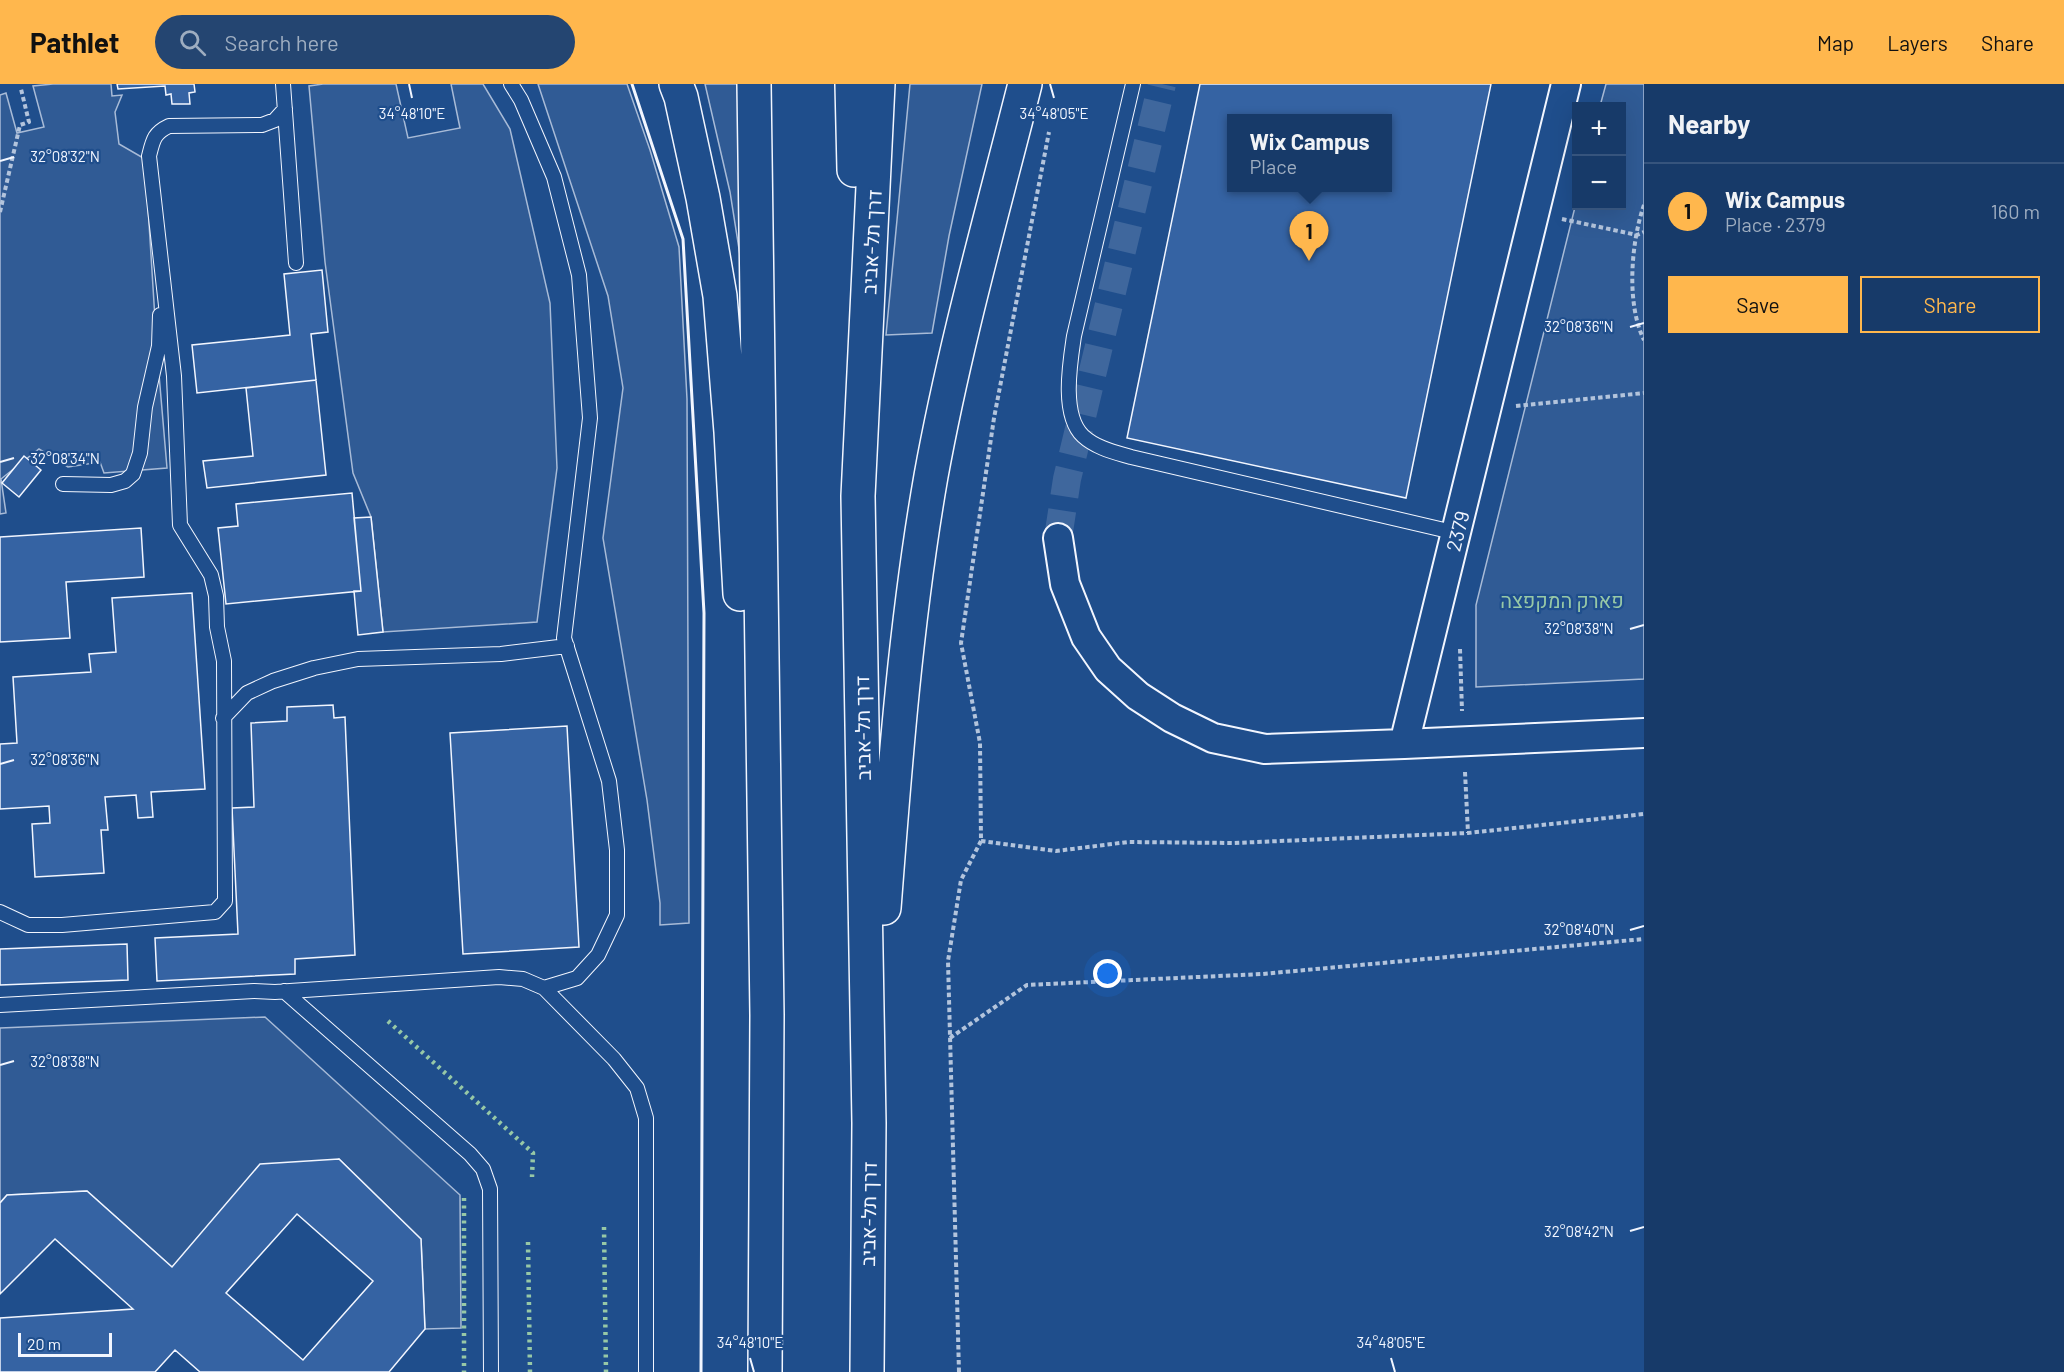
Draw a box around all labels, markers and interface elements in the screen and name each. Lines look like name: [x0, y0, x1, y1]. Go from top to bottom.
search box: [155, 15, 575, 69]
text: Pathlet: [30, 25, 119, 59]
icon: search: [176, 26, 209, 59]
text: Search here: [224, 29, 339, 55]
text: Map: [1817, 30, 1854, 55]
text: Layers: [1887, 30, 1948, 55]
text: Share: [1981, 30, 2034, 55]
map controls: [1572, 102, 1626, 210]
button: +: [1572, 102, 1626, 156]
text: 34°48'10"E: [379, 104, 445, 122]
text: 34°48'05"E: [1020, 104, 1088, 122]
text: Nearby: [1668, 108, 1750, 139]
popup: [1227, 114, 1392, 192]
text: Wix Campus: [1250, 128, 1369, 154]
text: 32°08'32"N: [30, 147, 100, 165]
text: Place: [1250, 154, 1297, 178]
button: −: [1572, 156, 1626, 210]
text: Wix Campus: [1725, 186, 1845, 212]
street label: דרך תל-אביב: [856, 189, 886, 295]
text: 1: [1684, 199, 1691, 223]
text: 160 m: [1991, 199, 2040, 223]
pin: 1: [1290, 212, 1328, 261]
text: Place · 2379: [1725, 212, 1826, 236]
button: Save: [1668, 276, 1848, 333]
button: Share: [1860, 276, 2040, 333]
text: 32°08'36"N: [1544, 317, 1614, 335]
text: 32°08'34"N: [30, 449, 100, 467]
street label: 2379: [1440, 508, 1474, 554]
park label: פארק המקפצה: [1500, 588, 1624, 612]
text: 32°08'38"N: [1544, 619, 1614, 637]
street label: דרך תל-אביב: [849, 675, 875, 781]
text: 32°08'36"N: [30, 750, 100, 768]
text: 32°08'40"N: [1544, 920, 1614, 938]
your location: [1093, 959, 1122, 988]
text: 32°08'38"N: [30, 1052, 100, 1070]
street label: דרך תל-אביב: [855, 1161, 881, 1267]
text: 32°08'42"N: [1544, 1222, 1614, 1240]
scale bar: [18, 1330, 112, 1358]
text: 34°48'10"E: [717, 1333, 783, 1351]
text: 34°48'05"E: [1357, 1333, 1425, 1351]
text: 20 m: [27, 1334, 61, 1353]

